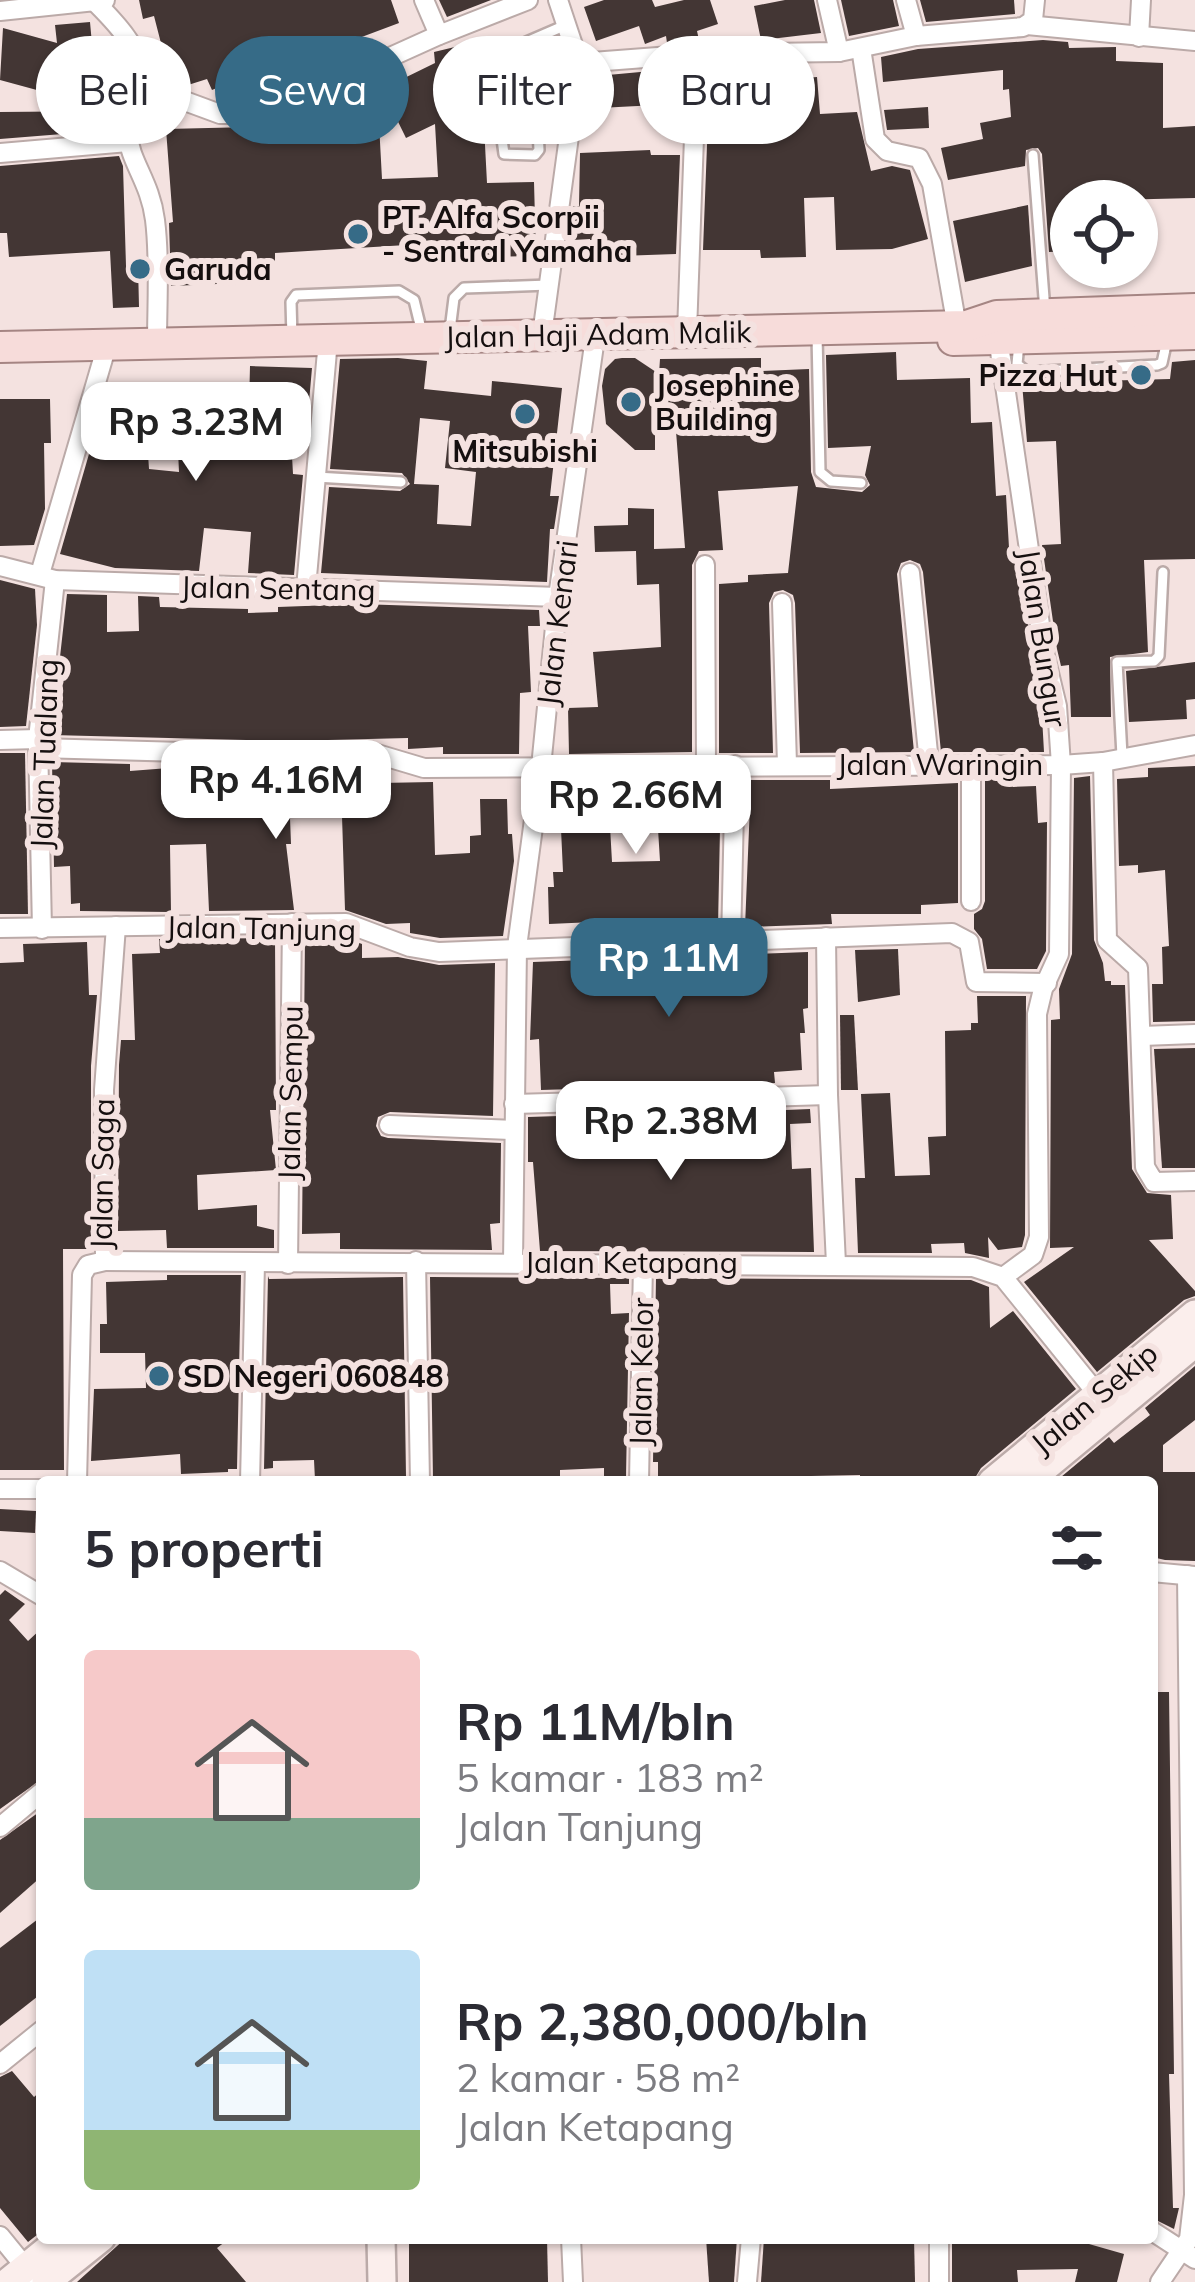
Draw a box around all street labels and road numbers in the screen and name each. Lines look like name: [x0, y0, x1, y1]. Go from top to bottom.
street label: Jalan Haji Adam Malik: [444, 312, 752, 356]
street label: Jalan Kenari: [528, 538, 586, 708]
street label: Jalan Bungur: [1010, 546, 1076, 730]
street label: Jalan Sentang: [180, 567, 376, 609]
street label: Jalan Tualang: [22, 658, 66, 850]
street label: Jalan Waringin: [837, 745, 1043, 783]
street label: Jalan Tanjung: [166, 907, 356, 949]
street label: Jalan Sempu: [269, 1005, 311, 1181]
street label: Jalan Saga: [82, 1098, 122, 1250]
street label: Jalan Ketapang: [524, 1243, 738, 1281]
street label: Jalan Kelor: [621, 1297, 661, 1447]
street label: Jalan Sekip: [1023, 1334, 1165, 1462]

